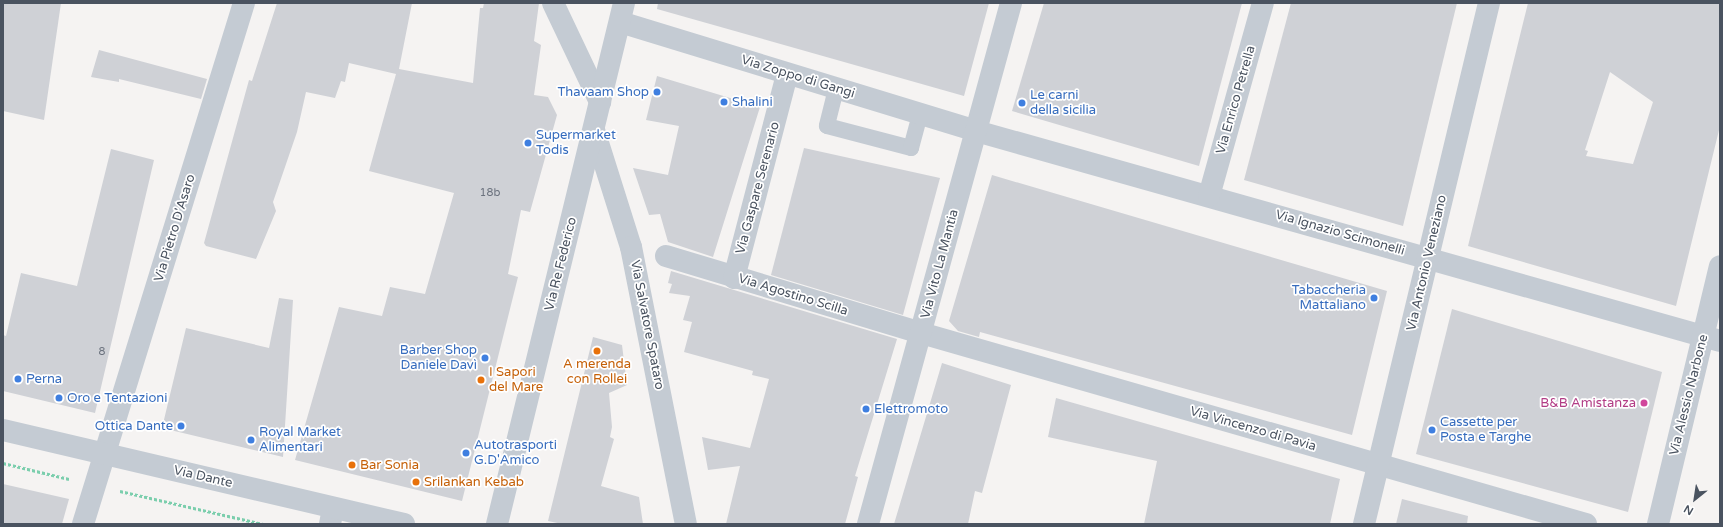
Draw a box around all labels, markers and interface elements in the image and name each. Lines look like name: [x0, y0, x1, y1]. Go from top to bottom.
street label: Via Enrico Petrella: [1213, 44, 1259, 156]
street label: Via Zoppo di Gangi: [739, 52, 857, 102]
place label: Thavaam Shop: [557, 84, 649, 100]
marker: Thavaam Shop: [652, 87, 662, 97]
place label: Le carni della sicilia: [1030, 88, 1096, 119]
place label: Shalini: [732, 94, 773, 110]
marker: Shalini: [719, 97, 729, 107]
marker: Le carni della sicilia: [1017, 98, 1027, 108]
street label: Via Gaspare Serenario: [733, 120, 783, 256]
place label: Supermarket Todis: [536, 128, 616, 159]
marker: Supermarket Todis: [523, 138, 533, 148]
street label: Via Pietro D'Asaro: [151, 172, 199, 284]
house number: 18b: [480, 186, 500, 200]
street label: Via Antonio Veneziano: [1404, 193, 1450, 333]
street label: Via Ignazio Scimonelli: [1274, 207, 1406, 259]
street label: Via Vito La Mantia: [918, 208, 962, 320]
street label: Via Re Federico: [542, 215, 580, 313]
street label: Via Salvatore Spataro: [627, 259, 667, 391]
street label: Via Agostino Scilla: [736, 271, 850, 319]
place label: Tabaccheria Mattaliano: [1292, 283, 1366, 314]
marker: Tabaccheria Mattaliano: [1369, 293, 1379, 303]
street label: Via Alessio Narbone: [1666, 333, 1712, 457]
place label: Barber Shop Daniele Davì: [400, 343, 477, 374]
house number: 8: [99, 345, 105, 359]
marker: A merenda con Rollei: [592, 346, 602, 356]
marker: Barber Shop Daniele Davì: [480, 353, 490, 363]
place label: A merenda con Rollei: [563, 357, 631, 388]
place label: I Sapori del Mare: [489, 365, 543, 396]
place label: Perna: [26, 371, 62, 387]
marker: Perna: [13, 374, 23, 384]
marker: I Sapori del Mare: [476, 375, 486, 385]
place label: Oro e Tentazioni: [67, 390, 167, 406]
marker: Oro e Tentazioni: [54, 393, 64, 403]
place label: B&B Amistanza: [1540, 395, 1636, 411]
marker: B&B Amistanza: [1639, 398, 1649, 408]
place label: Elettromoto: [874, 401, 948, 417]
marker: Elettromoto: [861, 404, 871, 414]
street label: Via Vincenzo di Pavia: [1188, 404, 1318, 454]
place label: Cassette per Posta e Targhe: [1440, 415, 1531, 446]
place label: Ottica Dante: [95, 418, 173, 434]
marker: Ottica Dante: [176, 421, 186, 431]
place label: Royal Market Alimentari: [259, 425, 341, 456]
marker: Cassette per Posta e Targhe: [1427, 425, 1437, 435]
marker: Royal Market Alimentari: [246, 435, 256, 445]
place label: Autotrasporti G.D'Amico: [474, 438, 557, 469]
marker: Autotrasporti G.D'Amico: [461, 448, 471, 458]
place label: Bar Sonia: [360, 457, 419, 473]
marker: Bar Sonia: [347, 460, 357, 470]
street label: Via Dante: [172, 463, 234, 491]
place label: Srilankan Kebab: [424, 474, 524, 490]
marker: Srilankan Kebab: [411, 477, 421, 487]
north arrow: [1675, 479, 1715, 519]
text: N: [1682, 502, 1696, 518]

